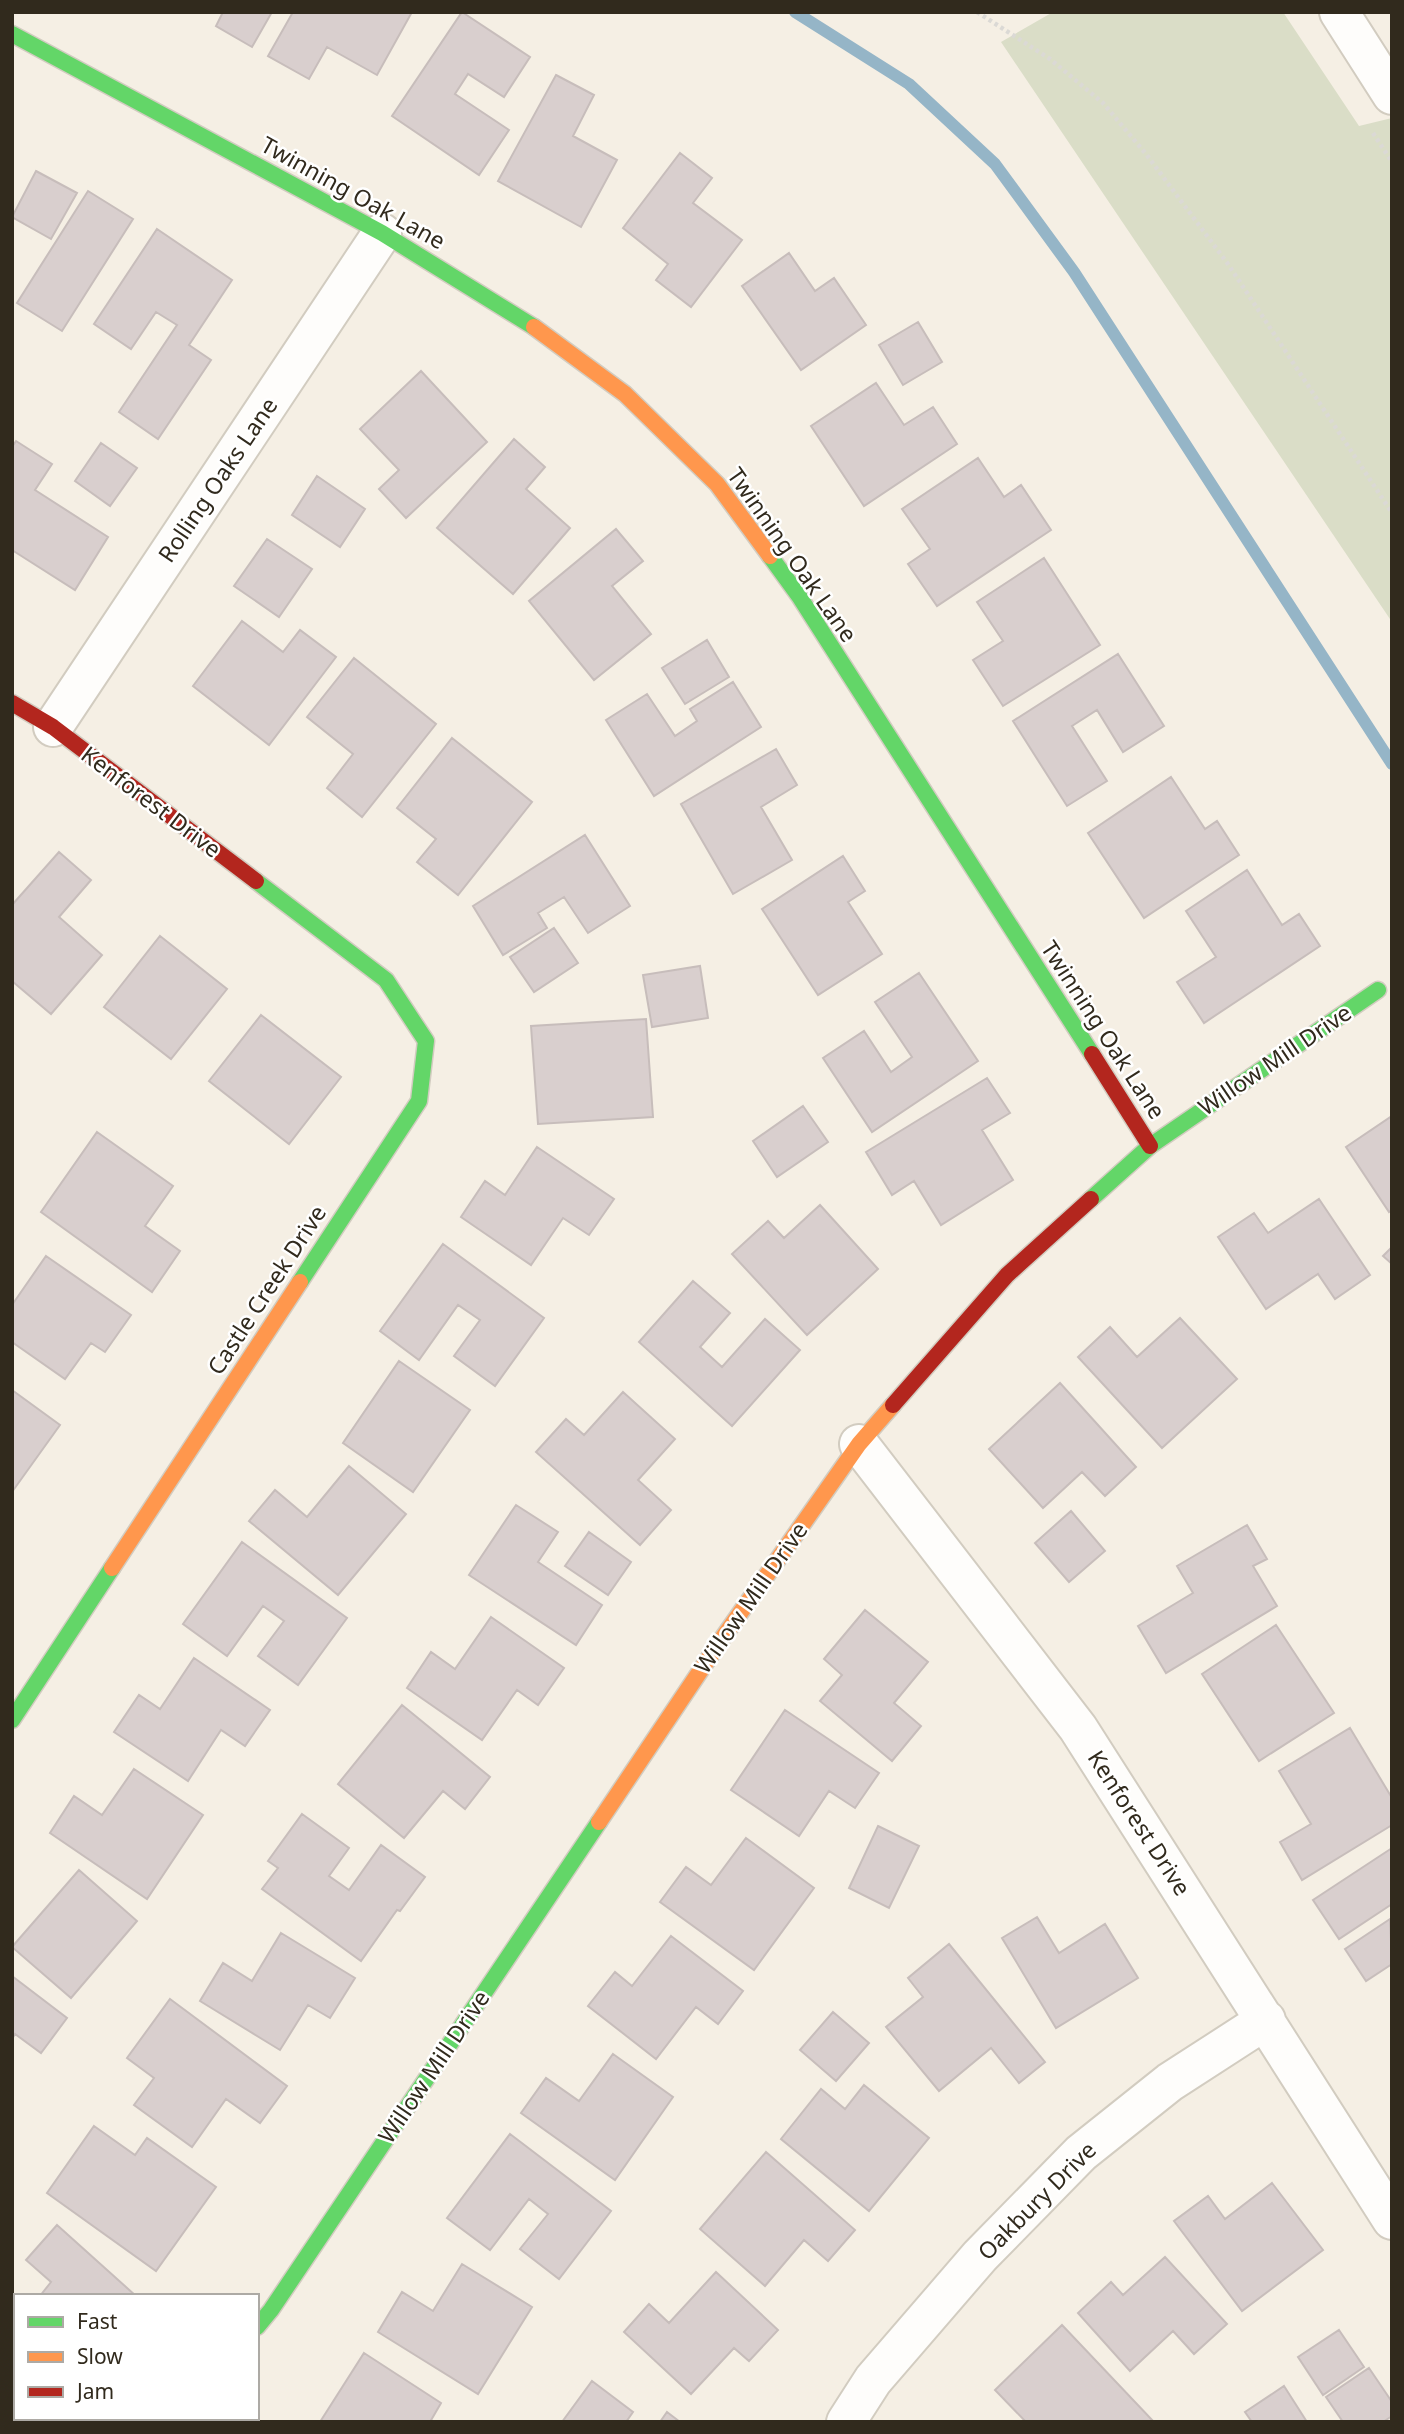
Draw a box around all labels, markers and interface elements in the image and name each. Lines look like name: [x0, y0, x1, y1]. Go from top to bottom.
street label: Twinning Oak Lane: [256, 128, 451, 256]
street label: Rolling Oaks Lane: [150, 391, 284, 568]
street label: Twinning Oak Lane: [721, 461, 865, 648]
street label: Kenforest Drive: [75, 738, 228, 864]
street label: Twinning Oak Lane: [1034, 934, 1173, 1125]
street label: Willow Mill Drive: [1192, 996, 1357, 1122]
street label: Castle Creek Drive: [199, 1198, 333, 1380]
street label: Willow Mill Drive: [686, 1515, 814, 1680]
street label: Kenforest Drive: [1081, 1744, 1199, 1901]
street label: Willow Mill Drive: [370, 1984, 496, 2149]
street label: Oakbury Drive: [970, 2134, 1103, 2267]
legend: [14, 2294, 259, 2420]
text: Fast: [77, 2307, 118, 2335]
text: Slow: [77, 2342, 123, 2370]
text: Jam: [75, 2377, 114, 2405]

